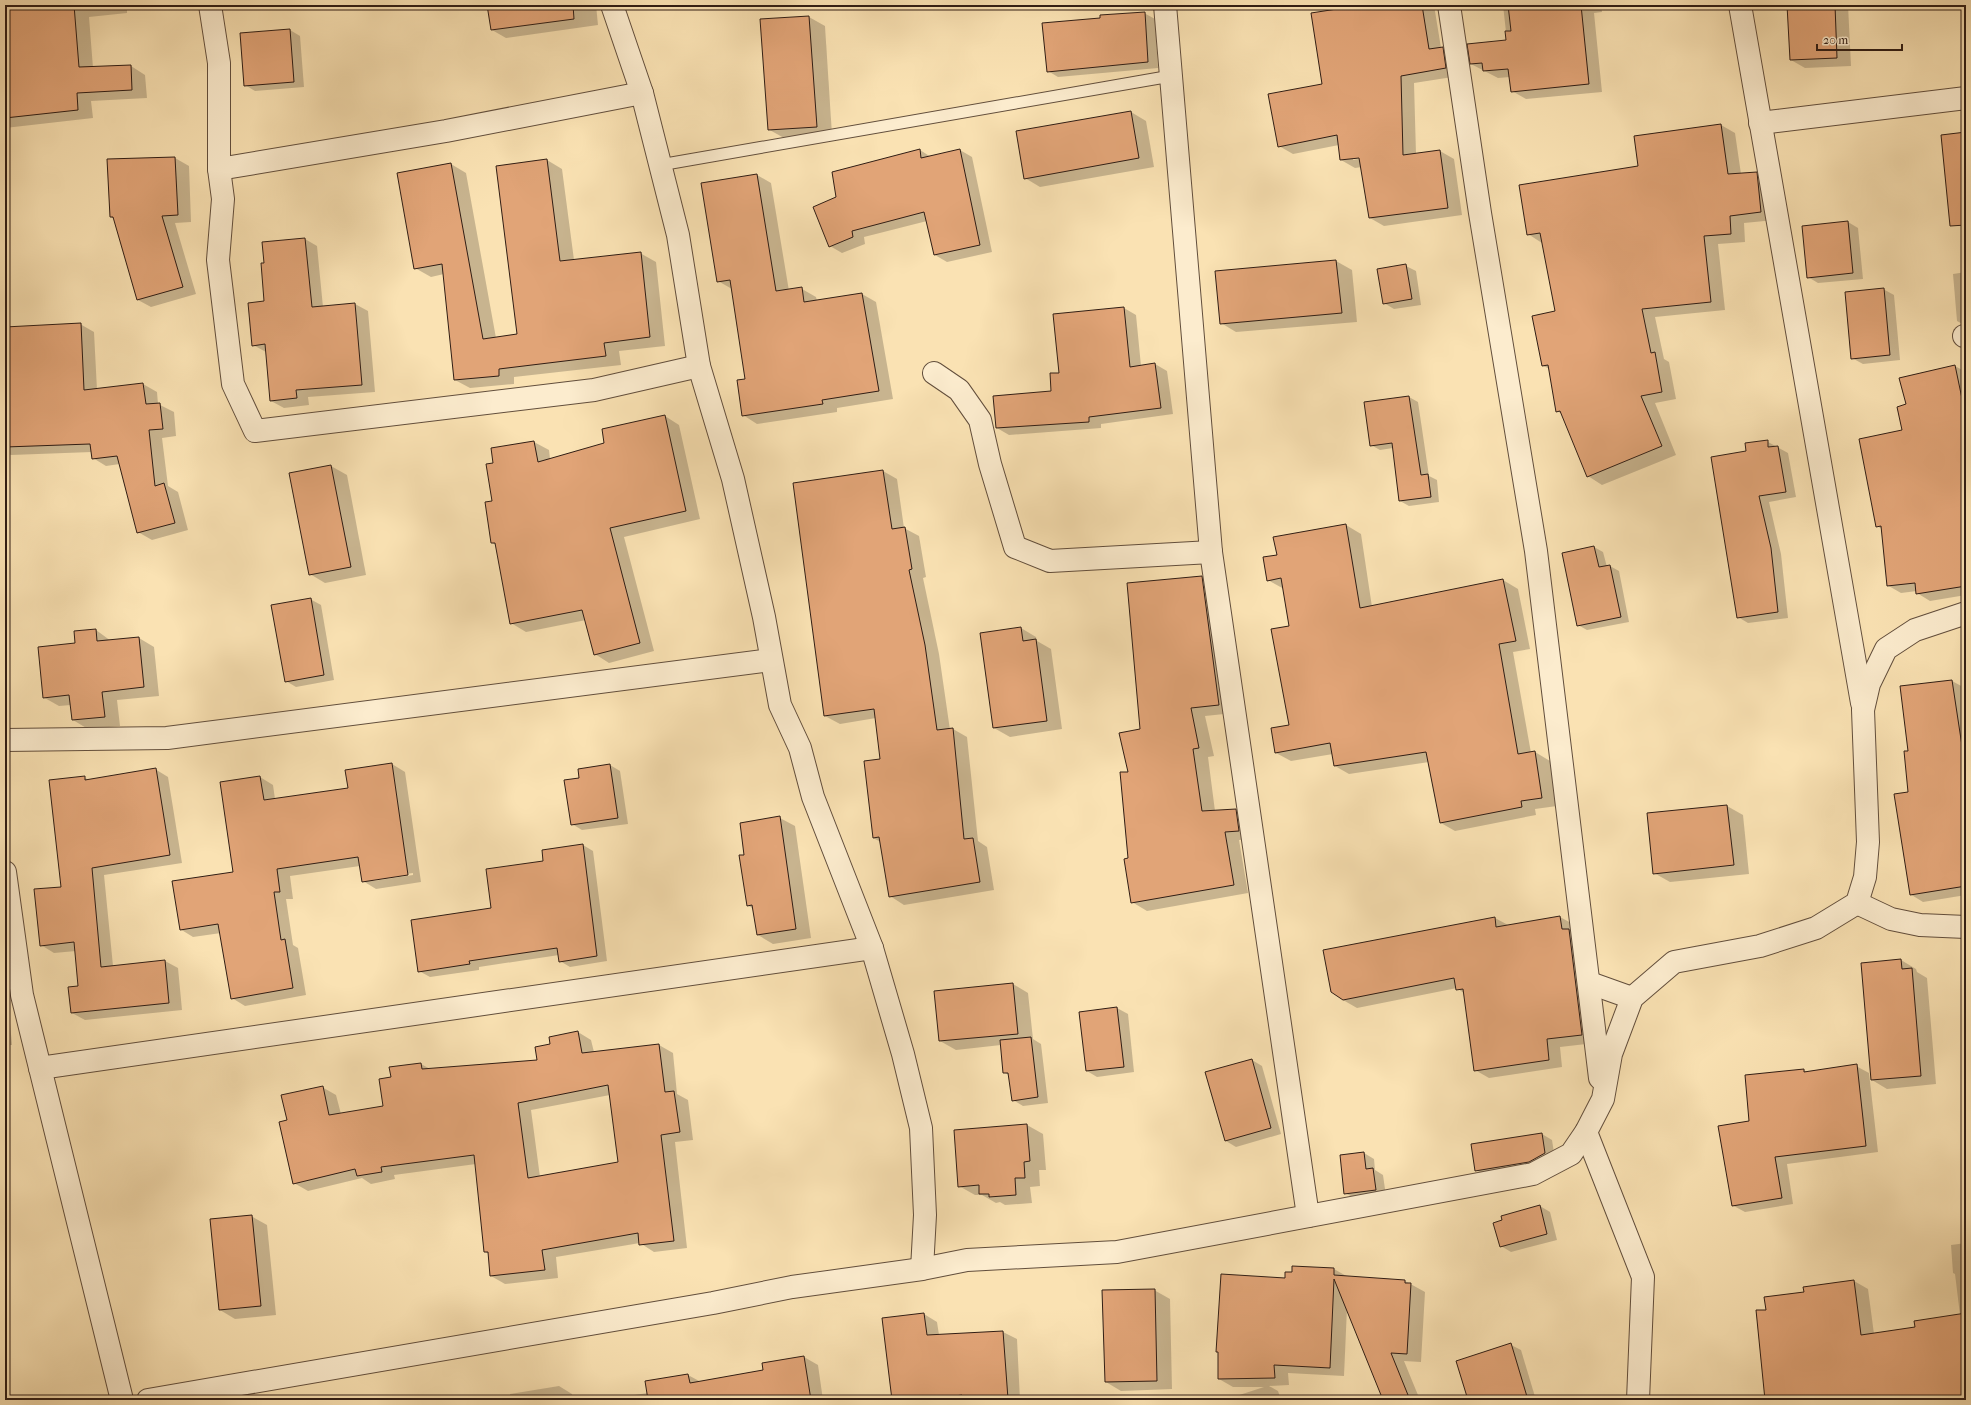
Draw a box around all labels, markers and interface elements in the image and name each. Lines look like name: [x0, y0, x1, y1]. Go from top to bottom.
scale bar: [1817, 26, 1902, 52]
text: 20 m: [1823, 33, 1848, 47]

